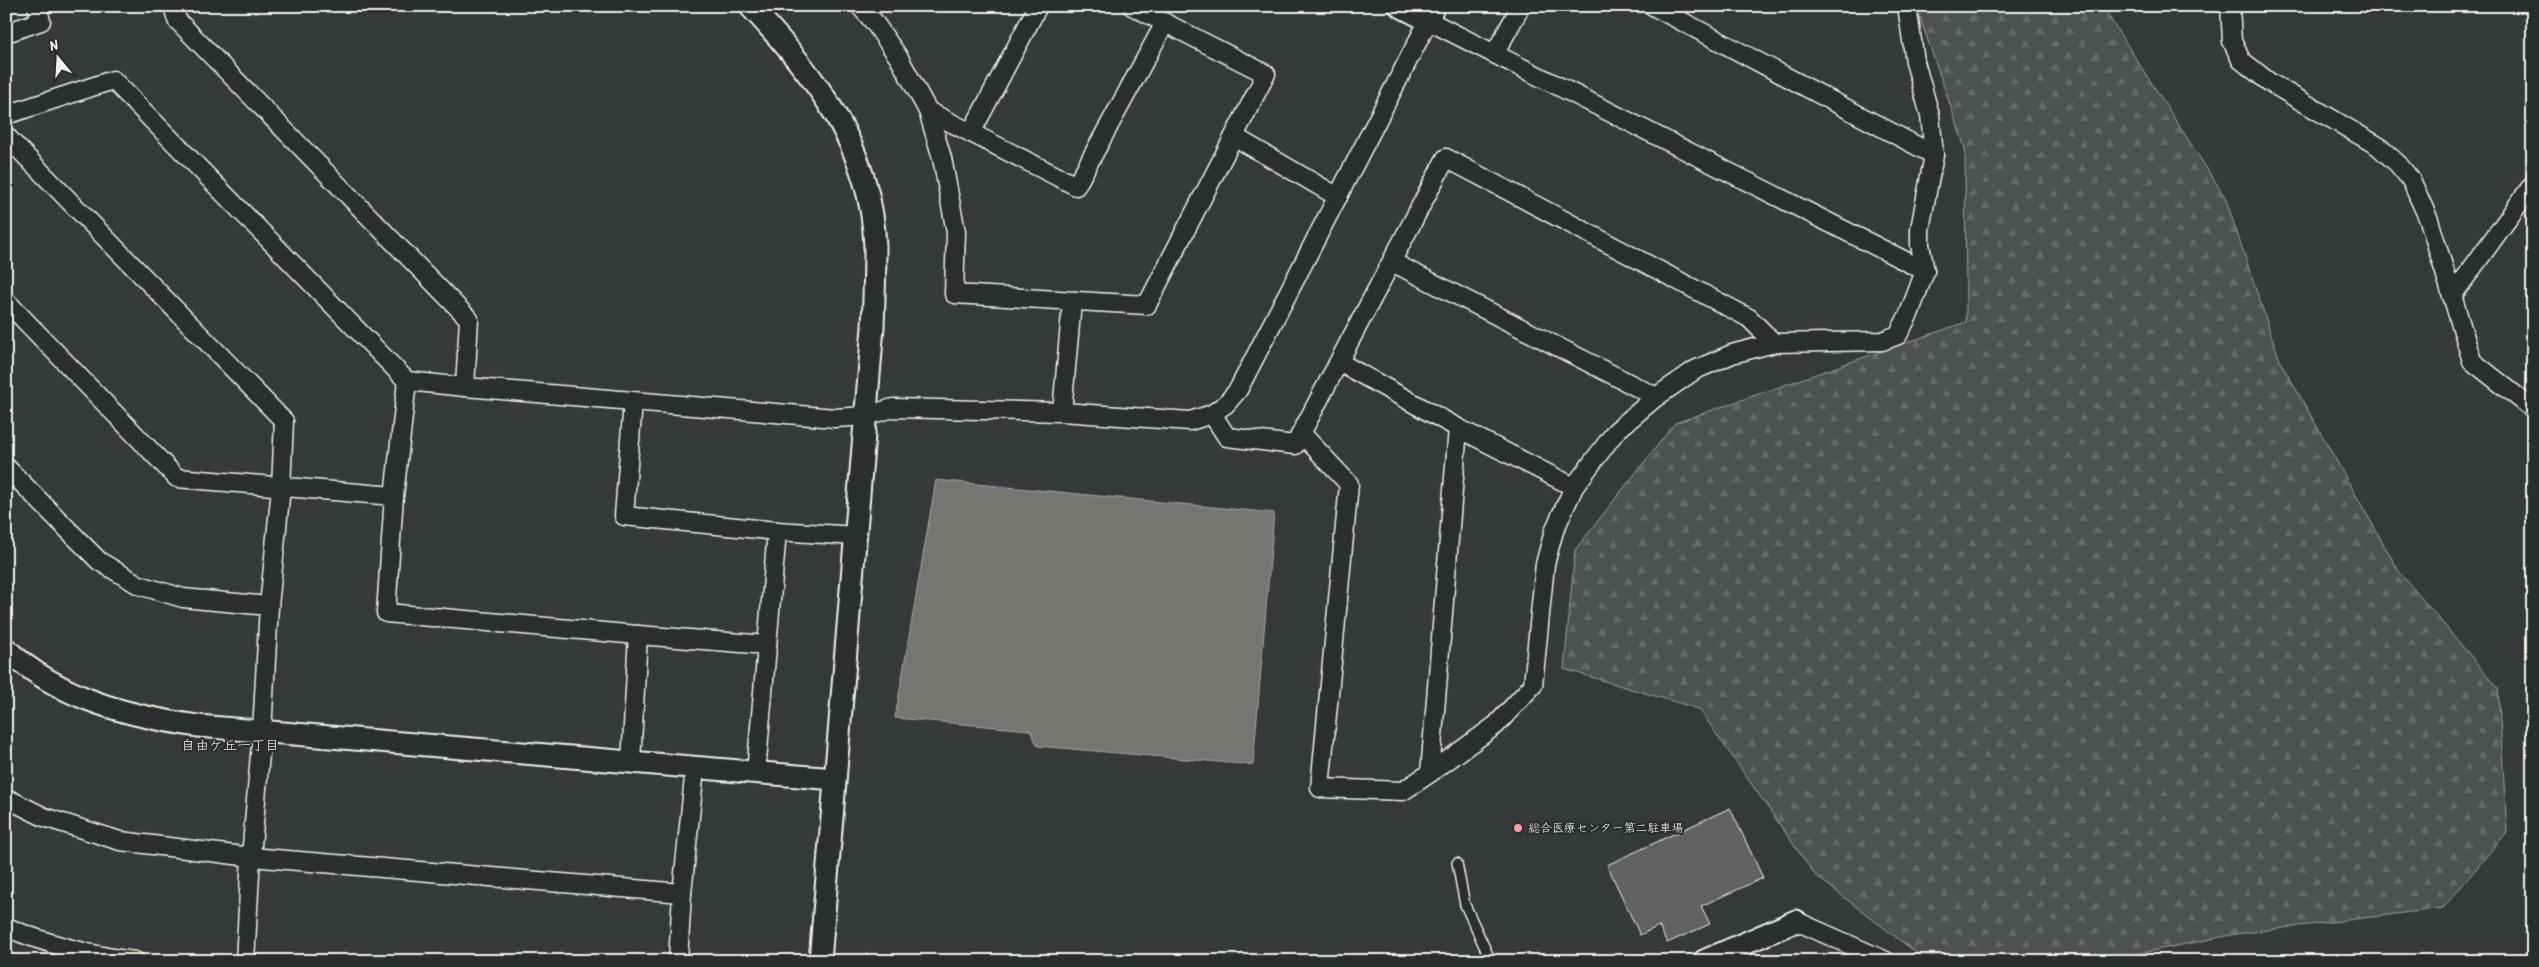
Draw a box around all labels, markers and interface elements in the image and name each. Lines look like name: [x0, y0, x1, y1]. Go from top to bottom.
north arrow: [32, 32, 82, 82]
text: N: [47, 35, 62, 58]
district label: 自由ケ丘一丁目: [181, 735, 279, 757]
place label: 総合医療センター第二駐車場: [1528, 819, 1684, 838]
marker: 総合医療センター第二駐車場: [1512, 822, 1524, 834]

